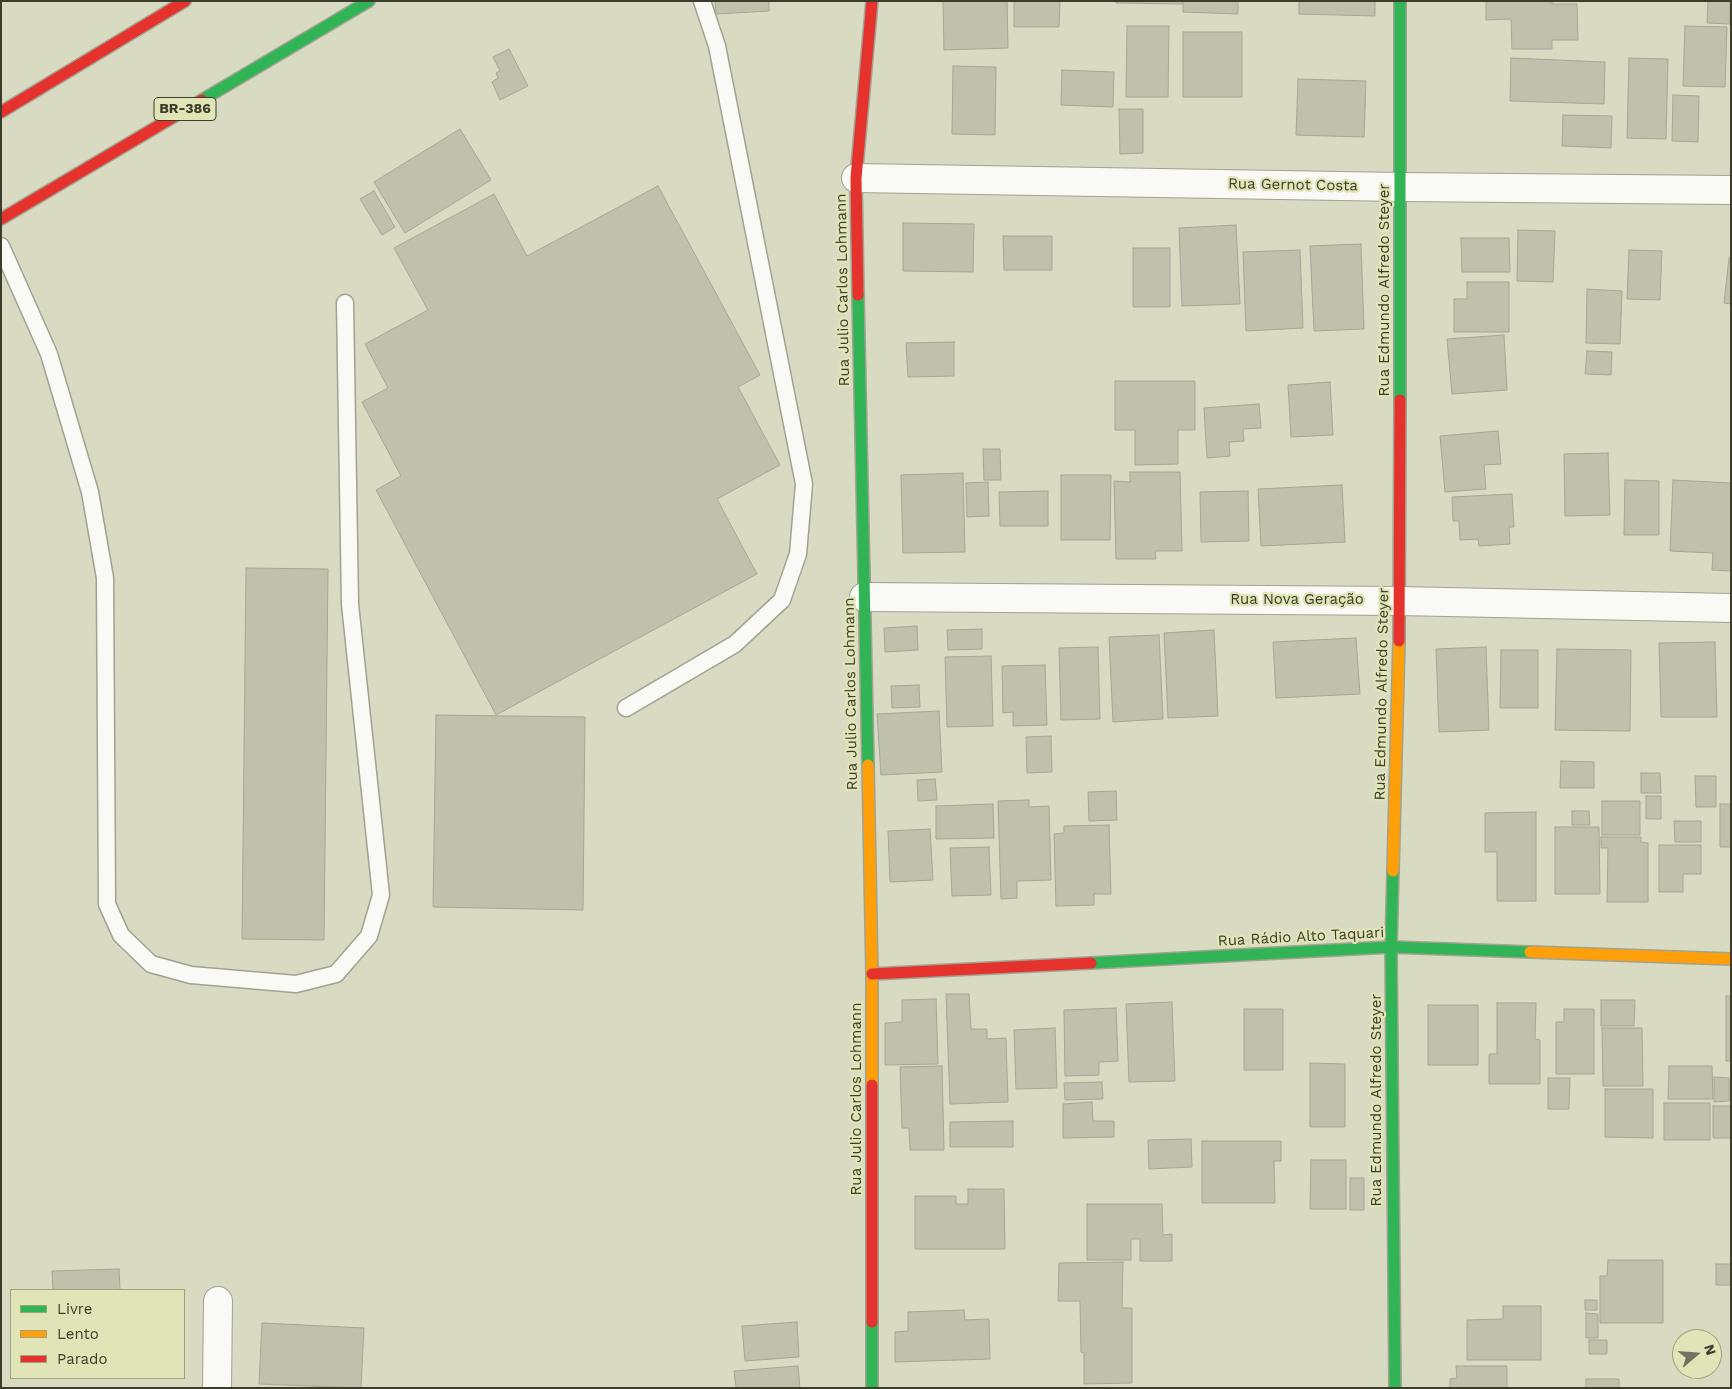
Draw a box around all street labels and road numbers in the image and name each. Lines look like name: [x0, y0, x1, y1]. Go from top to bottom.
road number: BR-386: [154, 98, 216, 120]
street label: Rua Gernot Costa: [1228, 175, 1358, 195]
street label: Rua Edmundo Alfredo Steyer: [1376, 184, 1394, 396]
street label: Rua Julio Carlos Lohmann: [832, 193, 854, 387]
street label: Rua Edmundo Alfredo Steyer: [1371, 587, 1393, 801]
street label: Rua Nova Geração: [1230, 591, 1364, 609]
street label: Rua Julio Carlos Lohmann: [840, 597, 862, 791]
street label: Rua Rádio Alto Taquari: [1217, 924, 1385, 950]
street label: Rua Edmundo Alfredo Steyer: [1368, 994, 1386, 1206]
street label: Rua Julio Carlos Lohmann: [848, 1003, 866, 1195]

